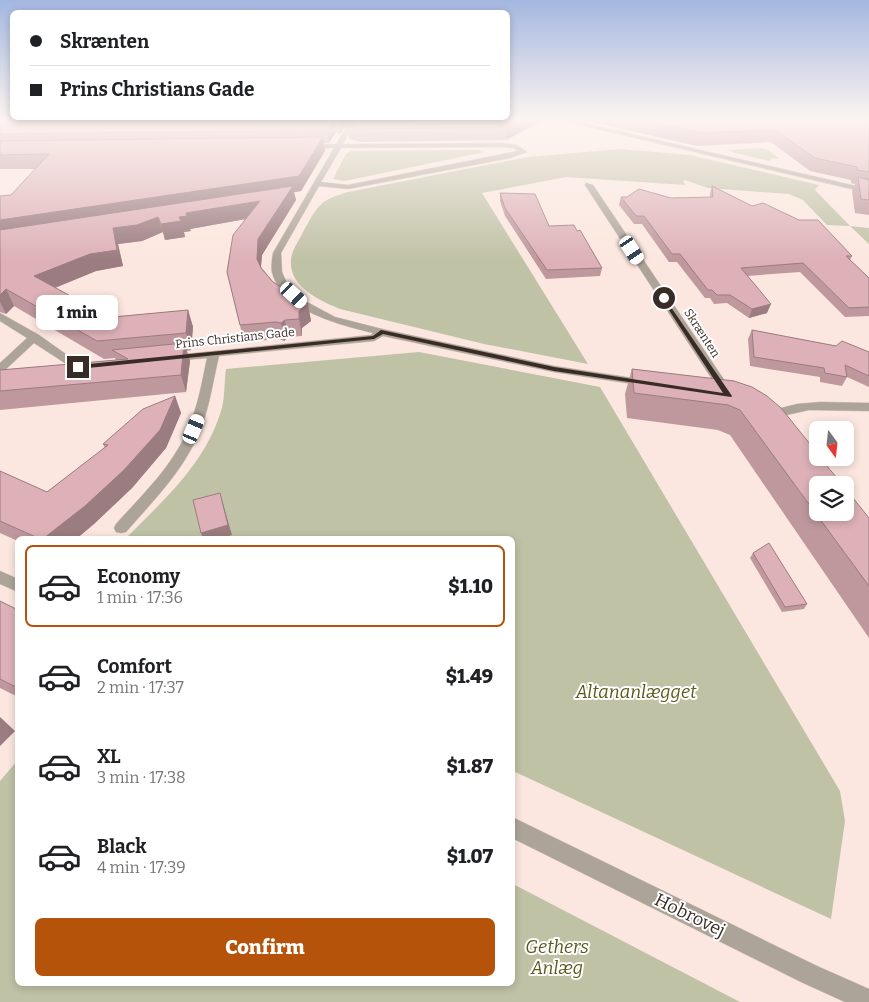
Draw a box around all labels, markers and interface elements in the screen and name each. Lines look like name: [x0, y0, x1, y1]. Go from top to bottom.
text: Skrænten: [60, 30, 149, 53]
text: Prins Christians Gade: [60, 78, 254, 101]
car: [617, 233, 646, 267]
car: [277, 279, 310, 311]
route start: [653, 287, 675, 309]
callout: 1 min: [37, 294, 119, 330]
text: 1 min: [57, 303, 97, 322]
street label: Skrænten: [681, 306, 723, 360]
street label: Prins Christians Gade: [175, 325, 295, 351]
route end: [67, 356, 89, 378]
car: [181, 412, 206, 446]
north arrow: [809, 421, 854, 466]
map controls: [809, 421, 854, 521]
button: layers: [809, 476, 854, 521]
icon: car: [37, 564, 82, 609]
text: Economy: [97, 565, 180, 588]
text: $1.10: [448, 575, 493, 598]
text: 1 min · 17:36: [97, 588, 183, 607]
icon: car: [37, 654, 82, 699]
text: Comfort: [97, 655, 172, 678]
text: $1.49: [446, 665, 493, 688]
text: 2 min · 17:37: [97, 678, 184, 697]
park label: Altananlægget: [575, 681, 697, 703]
icon: car: [37, 744, 82, 789]
text: XL: [97, 745, 121, 768]
text: $1.87: [446, 755, 493, 778]
text: 3 min · 17:38: [97, 768, 186, 787]
icon: car: [37, 834, 82, 879]
text: Black: [97, 835, 147, 858]
text: $1.07: [447, 845, 493, 868]
text: 4 min · 17:39: [97, 858, 186, 877]
street label: Hobrovej: [651, 888, 729, 942]
button: Confirm: [35, 918, 495, 976]
park label: Gethers Anlæg: [525, 936, 589, 979]

